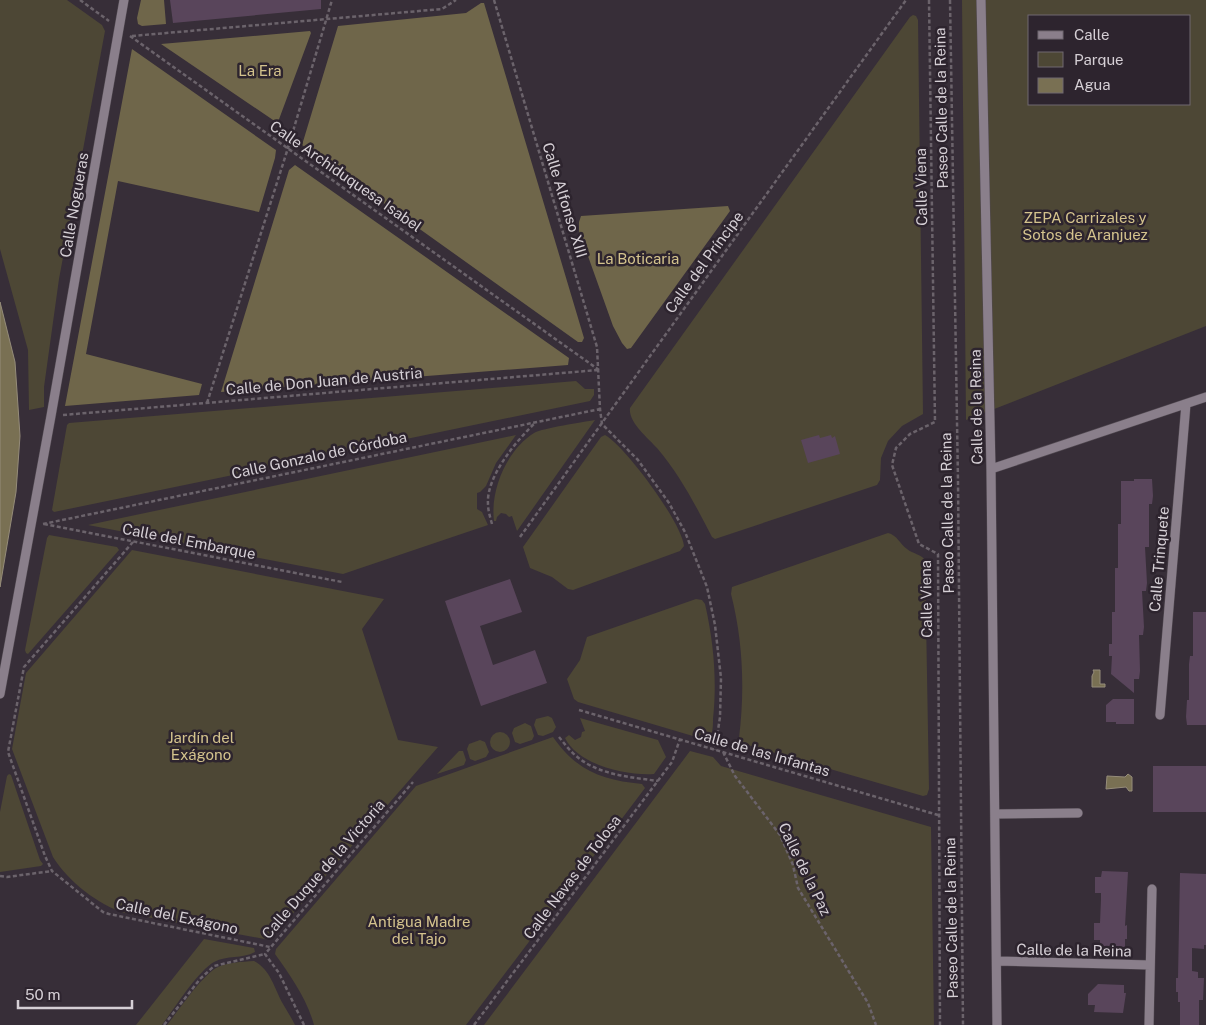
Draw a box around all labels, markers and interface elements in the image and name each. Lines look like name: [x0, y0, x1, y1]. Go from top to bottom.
legend: [1028, 15, 1191, 105]
text: Calle: [1074, 26, 1110, 43]
street label: Paseo Calle de la Reina: [931, 27, 951, 189]
text: Parque: [1074, 51, 1124, 68]
park label: La Era: [238, 62, 282, 79]
text: Agua: [1074, 76, 1111, 93]
street label: Calle Archiduquesa Isabel: [267, 117, 425, 235]
street label: Calle Alfonso XIII: [539, 140, 591, 260]
street label: Calle Viena: [912, 148, 930, 226]
street label: Calle Nogueras: [56, 151, 92, 259]
street label: Calle del Príncipe: [661, 208, 747, 316]
park label: ZEPA Carrizales y Sotos de Aranjuez: [1022, 209, 1148, 243]
park label: La Boticaria: [597, 250, 679, 267]
street label: Calle de la Reina: [966, 349, 986, 465]
street label: Calle de Don Juan de Austria: [225, 364, 423, 398]
street label: Calle Gonzalo de Córdoba: [230, 428, 408, 482]
street label: Paseo Calle de la Reina: [937, 432, 957, 594]
street label: Calle Trinquete: [1146, 506, 1172, 612]
street label: Calle del Embarque: [121, 520, 257, 562]
street label: Calle Viena: [917, 560, 935, 638]
street label: Calle de las Infantas: [692, 724, 832, 780]
park label: Jardín del Exágono: [168, 729, 234, 763]
street label: Calle Duque de la Victoria: [258, 796, 388, 942]
street label: Calle Navas de Tolosa: [520, 812, 624, 942]
street label: Calle de la Paz: [775, 820, 835, 918]
street label: Paseo Calle de la Reina: [941, 837, 961, 999]
street label: Calle del Exágono: [114, 895, 240, 937]
park label: Antigua Madre del Tajo: [367, 913, 471, 947]
street label: Calle de la Reina: [1016, 940, 1132, 960]
scale bar: [18, 978, 131, 1010]
text: 50 m: [25, 986, 60, 1003]

